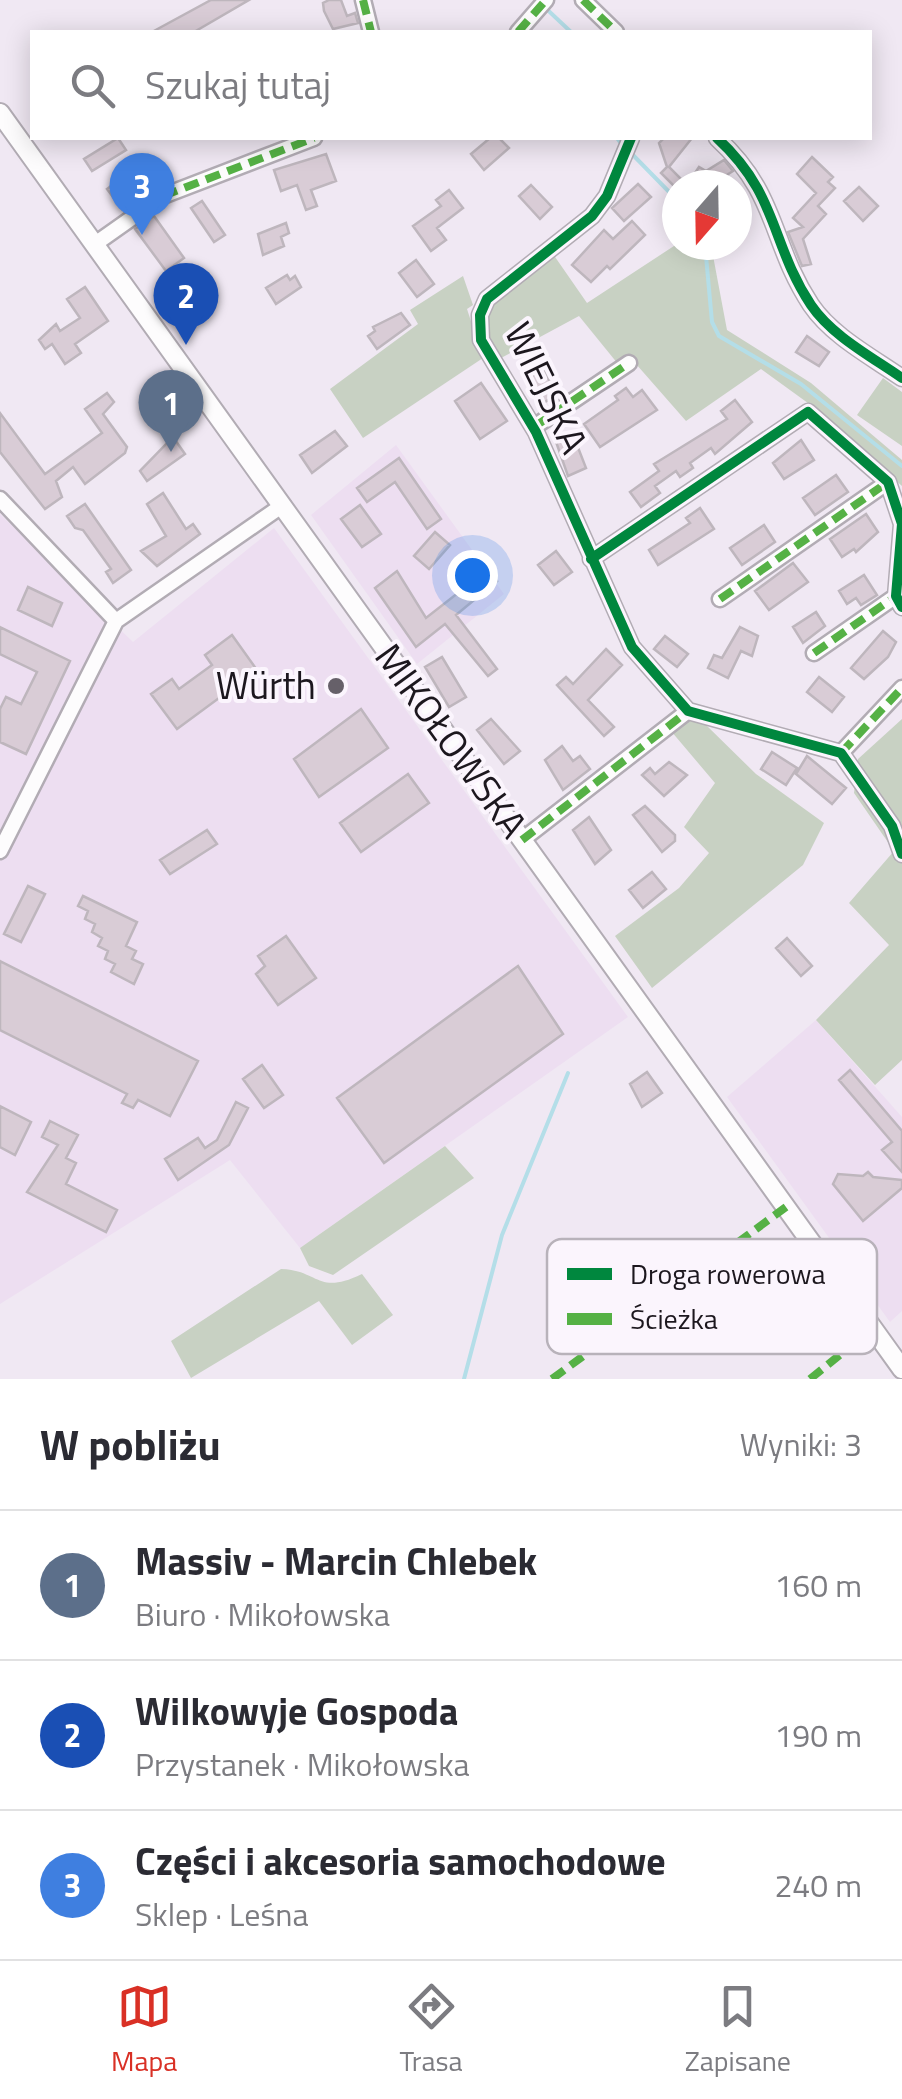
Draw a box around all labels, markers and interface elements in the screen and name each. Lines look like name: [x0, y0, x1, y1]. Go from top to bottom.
search box: [30, 30, 872, 140]
text: Szukaj tutaj: [145, 56, 331, 114]
icon: search: [65, 58, 120, 113]
pin: 3: [110, 152, 174, 235]
north arrow: [662, 170, 752, 260]
pin: 2: [154, 262, 218, 345]
street label: WIEJSKA: [490, 312, 604, 463]
pin: 1: [138, 370, 204, 452]
your location: [447, 550, 498, 601]
street label: MIKOŁOWSKA: [361, 631, 542, 850]
place label: Würth: [216, 656, 316, 714]
marker: Würth: [325, 675, 347, 697]
legend: [547, 1239, 877, 1354]
text: Droga rowerowa: [630, 1252, 826, 1295]
text: Ścieżka: [630, 1297, 718, 1340]
text: W pobliżu: [40, 1412, 221, 1476]
text: Wyniki: 3: [740, 1420, 862, 1468]
text: Massiv - Marcin Chlebek: [135, 1532, 537, 1590]
text: 1: [64, 1561, 81, 1609]
text: 160 m: [774, 1561, 862, 1609]
text: Biuro · Mikołowska: [135, 1590, 390, 1638]
text: Wilkowyje Gospoda: [135, 1682, 458, 1740]
text: 2: [64, 1711, 81, 1759]
text: 190 m: [774, 1711, 862, 1759]
text: Przystanek · Mikołowska: [135, 1740, 469, 1788]
text: Części i akcesoria samochodowe: [135, 1832, 666, 1890]
text: 3: [64, 1861, 81, 1909]
text: 240 m: [774, 1861, 862, 1909]
text: Sklep · Leśna: [135, 1890, 309, 1938]
tab: Mapa: [111, 1979, 177, 2082]
tab: Trasa: [400, 1979, 463, 2082]
tab: Zapisane: [685, 1979, 791, 2082]

